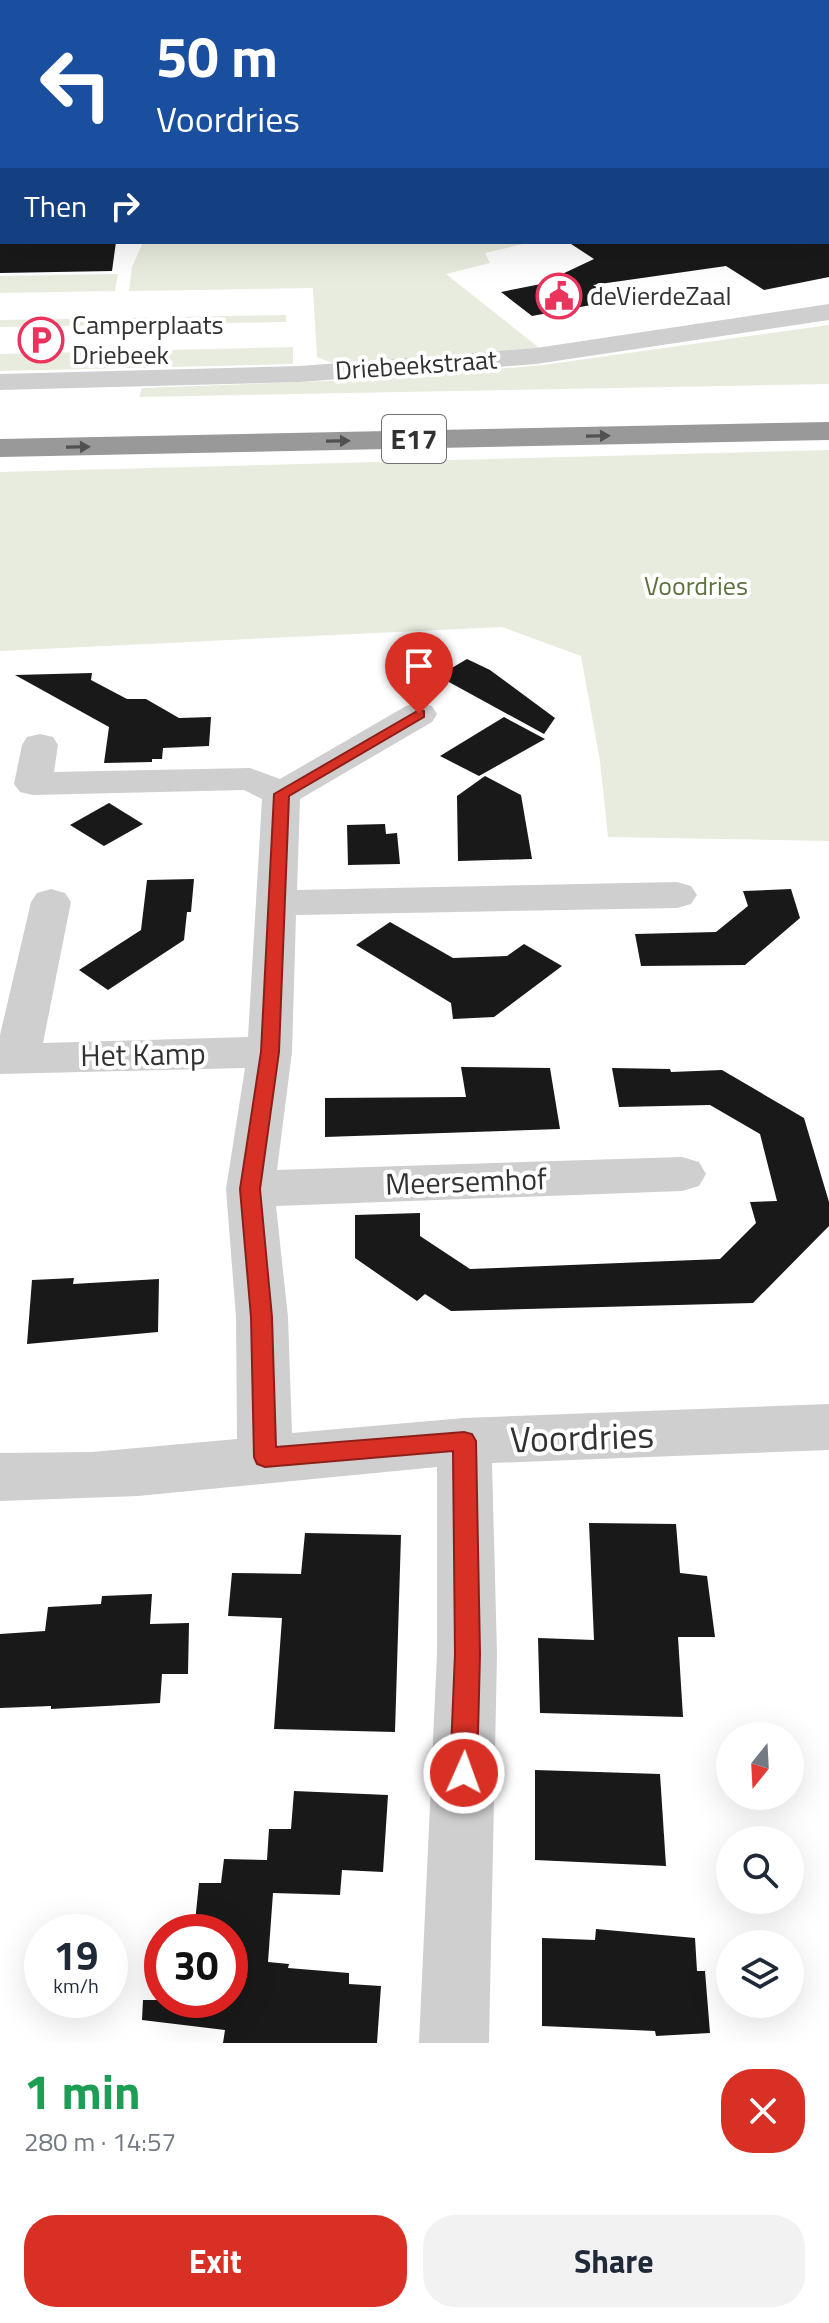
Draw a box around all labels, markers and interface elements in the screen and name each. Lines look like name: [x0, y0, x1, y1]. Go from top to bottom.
text: 50 m: [156, 14, 278, 99]
icon: left: [24, 32, 128, 136]
text: Voordries: [156, 91, 300, 146]
text: Then: [24, 183, 87, 229]
icon: right: [103, 184, 147, 228]
public building icon: deVierdeZaal: [535, 272, 583, 320]
place label: deVierdeZaal: [590, 276, 731, 315]
place label: Camperplaats Driebeek: [72, 305, 224, 374]
parking icon: Camperplaats Driebeek: [17, 316, 65, 364]
street label: Driebeekstraat: [334, 339, 498, 390]
road number: E17: [382, 415, 446, 463]
one-way arrow: [586, 429, 611, 442]
one-way arrow: [326, 435, 351, 447]
one-way arrow: [66, 440, 91, 453]
park label: Voordries: [644, 566, 748, 605]
pin: [385, 632, 453, 714]
icon: arrive: [397, 644, 441, 688]
street label: Het Kamp: [80, 1030, 206, 1078]
street label: Meersemhof: [384, 1155, 548, 1207]
street label: Voordries: [509, 1407, 655, 1466]
north arrow: [716, 1722, 804, 1810]
map controls: [716, 1722, 804, 2018]
position arrow: [422, 1731, 506, 1815]
button: search: [716, 1826, 804, 1914]
speed limit sign: 30: [144, 1914, 248, 2018]
text: 19: [54, 1925, 98, 1986]
button: layers: [716, 1930, 804, 2018]
text: km/h: [53, 1970, 99, 2001]
text: 1 min: [24, 2055, 141, 2128]
button: close: [721, 2069, 805, 2153]
text: 280 m · 14:57: [24, 2122, 176, 2161]
button: Exit: [24, 2215, 407, 2307]
button: Share: [423, 2215, 805, 2307]

